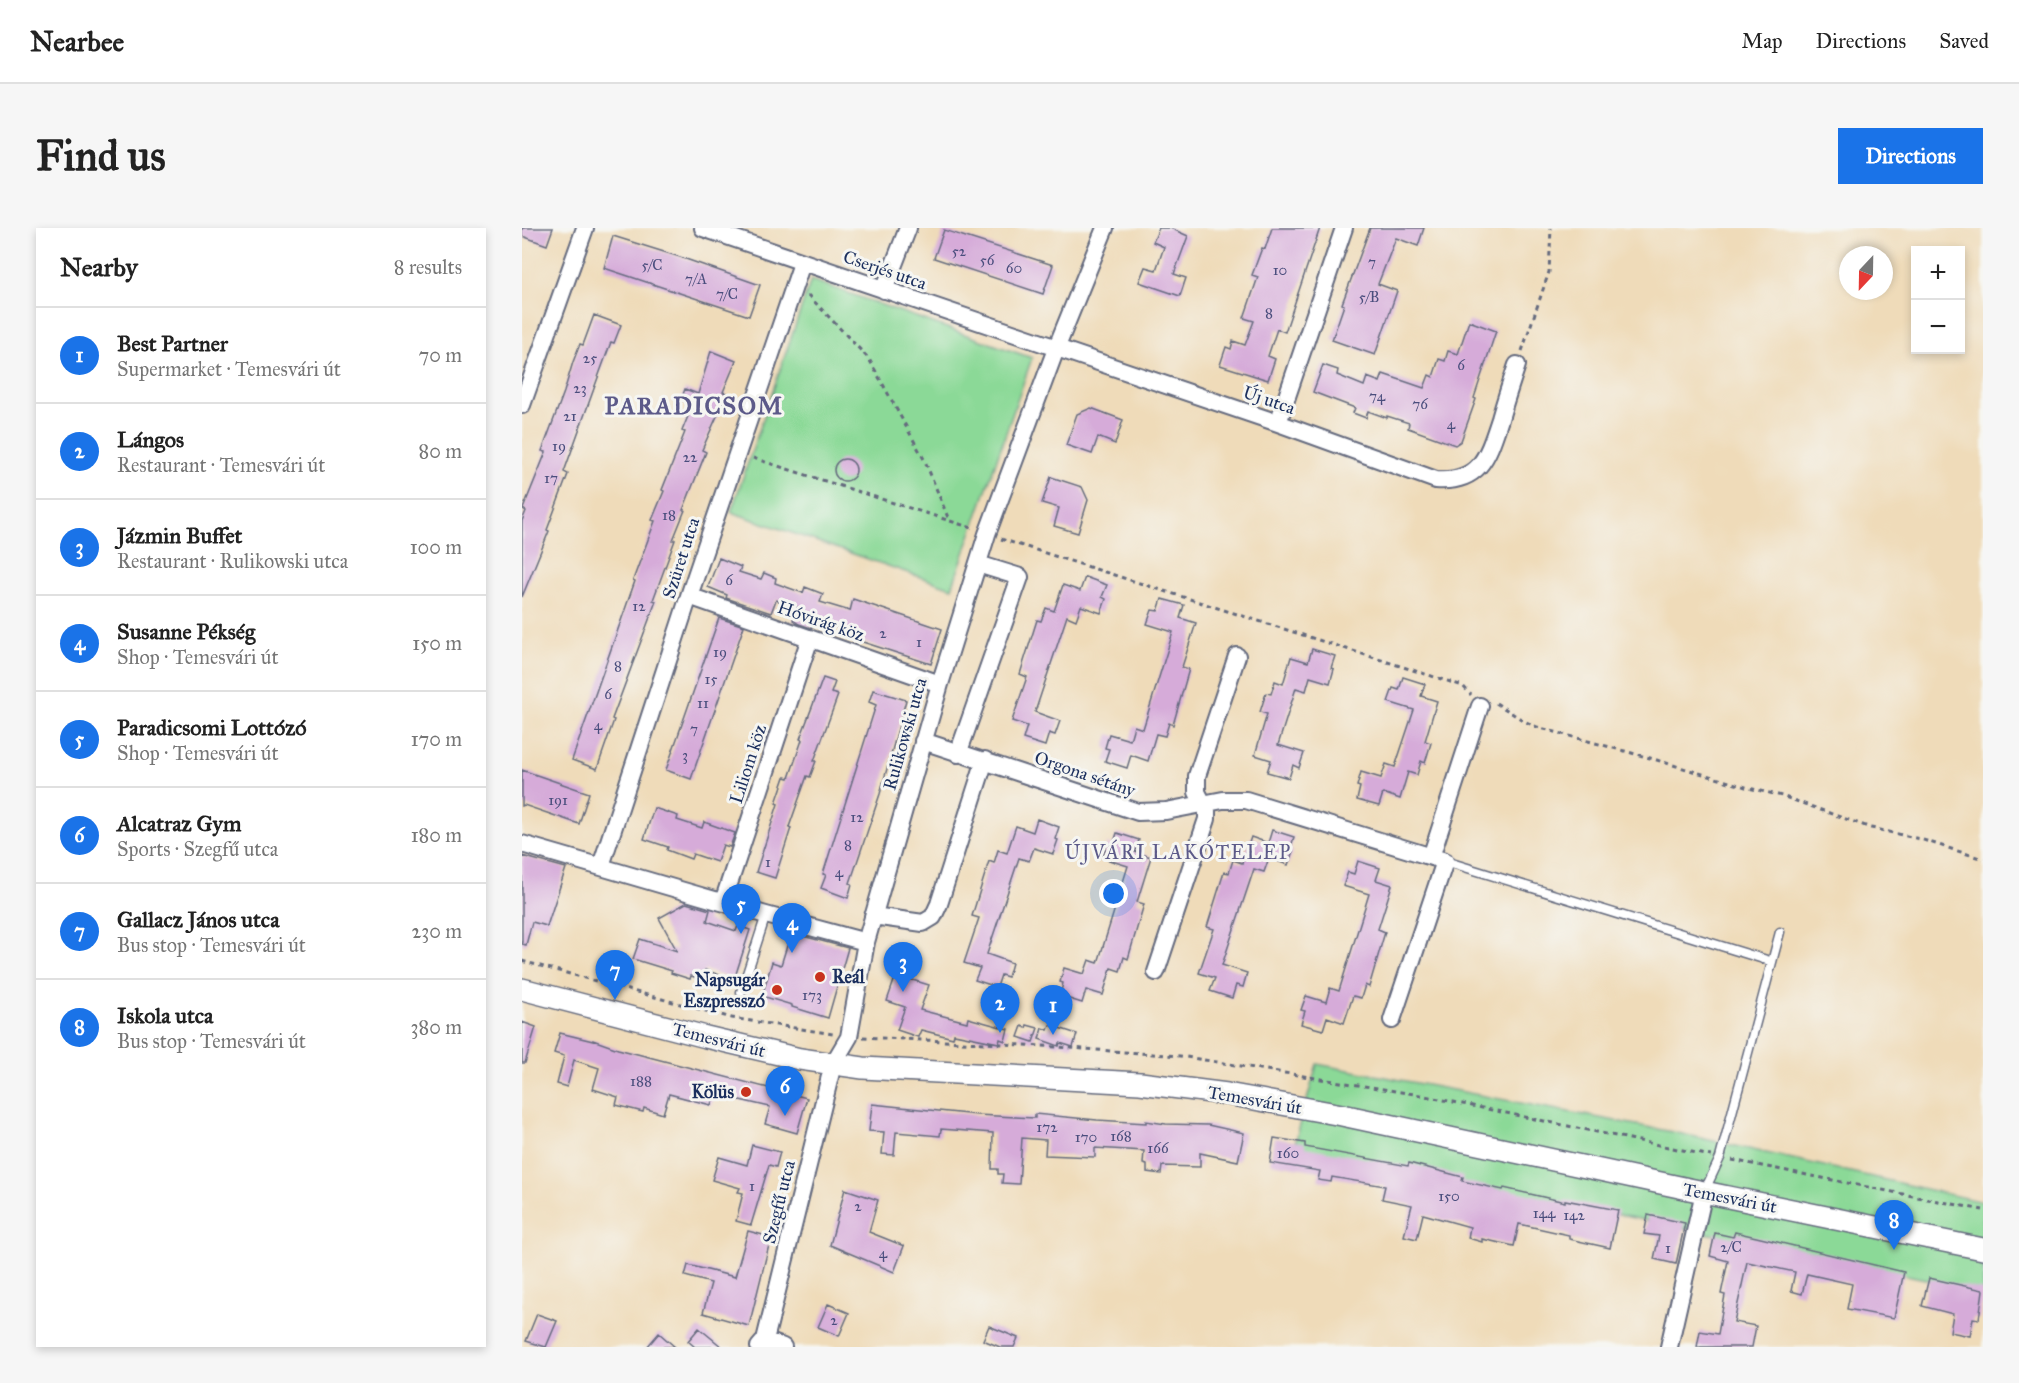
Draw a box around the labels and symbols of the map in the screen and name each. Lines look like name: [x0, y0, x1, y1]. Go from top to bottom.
house number: 52: [952, 242, 967, 260]
street label: Cserjés utca: [840, 246, 930, 295]
north arrow: [1839, 246, 1893, 300]
house number: 56: [980, 251, 996, 269]
house number: 7: [1368, 253, 1376, 271]
house number: 5/C: [641, 256, 663, 274]
house number: 60: [1006, 259, 1022, 277]
house number: 10: [1273, 261, 1287, 279]
house number: 7/A: [685, 270, 707, 288]
house number: 7/C: [716, 285, 738, 303]
house number: 5/B: [1359, 288, 1379, 306]
house number: 8: [1265, 304, 1273, 322]
house number: 25: [583, 349, 597, 367]
house number: 6: [1457, 356, 1466, 374]
house number: 23: [573, 379, 587, 397]
street label: Új utca: [1240, 379, 1299, 419]
house number: 74: [1369, 387, 1386, 405]
district label: PARADICSOM: [605, 391, 783, 421]
house number: 76: [1412, 395, 1429, 413]
house number: 21: [563, 407, 577, 425]
house number: 4: [1447, 415, 1456, 433]
house number: 19: [552, 437, 566, 455]
house number: 22: [683, 448, 698, 466]
house number: 17: [544, 469, 558, 487]
house number: 18: [662, 506, 676, 524]
street label: Szüret utca: [658, 514, 705, 601]
house number: 6: [725, 571, 734, 589]
street label: Hóvirág köz: [774, 596, 867, 647]
house number: 12: [632, 597, 646, 615]
house number: 2: [879, 624, 887, 642]
house number: 1: [916, 633, 922, 651]
house number: 19: [713, 643, 727, 661]
house number: 8: [614, 657, 622, 675]
house number: 15: [705, 670, 717, 688]
street label: Rulikowski utca: [878, 675, 932, 793]
house number: 6: [604, 685, 613, 703]
house number: 11: [697, 694, 709, 712]
house number: 4: [594, 716, 603, 734]
house number: 7: [690, 720, 698, 738]
street label: Liliom köz: [725, 722, 771, 806]
house number: 3: [682, 746, 688, 764]
street label: Orgona sétány: [1031, 746, 1139, 803]
house number: 191: [548, 791, 568, 809]
house number: 12: [850, 808, 864, 826]
house number: 8: [844, 836, 852, 854]
district label: ÚJVÁRI LAKÓTELEP: [1064, 838, 1292, 865]
house number: 1: [765, 853, 771, 871]
house number: 4: [835, 863, 844, 881]
your location: [1099, 879, 1128, 908]
pin: 5: [722, 884, 760, 934]
pin: 4: [772, 904, 812, 953]
pin: 3: [884, 942, 922, 992]
pin: 7: [596, 950, 634, 1000]
place label: Reál: [832, 966, 866, 988]
place label: Napsugár Eszpresszó: [683, 969, 766, 1013]
marker: Reál: [813, 970, 827, 984]
marker: Napsugár Eszpresszó: [770, 983, 784, 997]
pin: 2: [980, 984, 1020, 1033]
house number: 173: [802, 986, 822, 1004]
pin: 1: [1034, 986, 1072, 1035]
street label: Temesvári út: [670, 1018, 768, 1062]
pin: 6: [766, 1066, 804, 1116]
house number: 188: [630, 1072, 652, 1090]
place label: Kölüs: [691, 1081, 734, 1103]
street label: Temesvári út: [1206, 1081, 1304, 1119]
marker: Kölüs: [739, 1085, 753, 1099]
house number: 172: [1036, 1118, 1058, 1136]
house number: 168: [1110, 1127, 1132, 1145]
house number: 170: [1075, 1128, 1097, 1146]
house number: 166: [1147, 1139, 1170, 1157]
house number: 160: [1277, 1144, 1299, 1162]
street label: Szegfű utca: [758, 1158, 801, 1246]
house number: 1: [749, 1177, 755, 1195]
street label: Temesvári út: [1681, 1178, 1779, 1218]
house number: 150: [1438, 1187, 1460, 1205]
house number: 2: [854, 1197, 862, 1215]
pin: 8: [1874, 1200, 1914, 1250]
house number: 144: [1533, 1204, 1556, 1222]
house number: 142: [1563, 1206, 1585, 1224]
house number: 2/C: [1720, 1238, 1742, 1256]
house number: 1: [1665, 1239, 1671, 1257]
house number: 4: [879, 1244, 888, 1262]
house number: 2: [830, 1311, 838, 1329]

